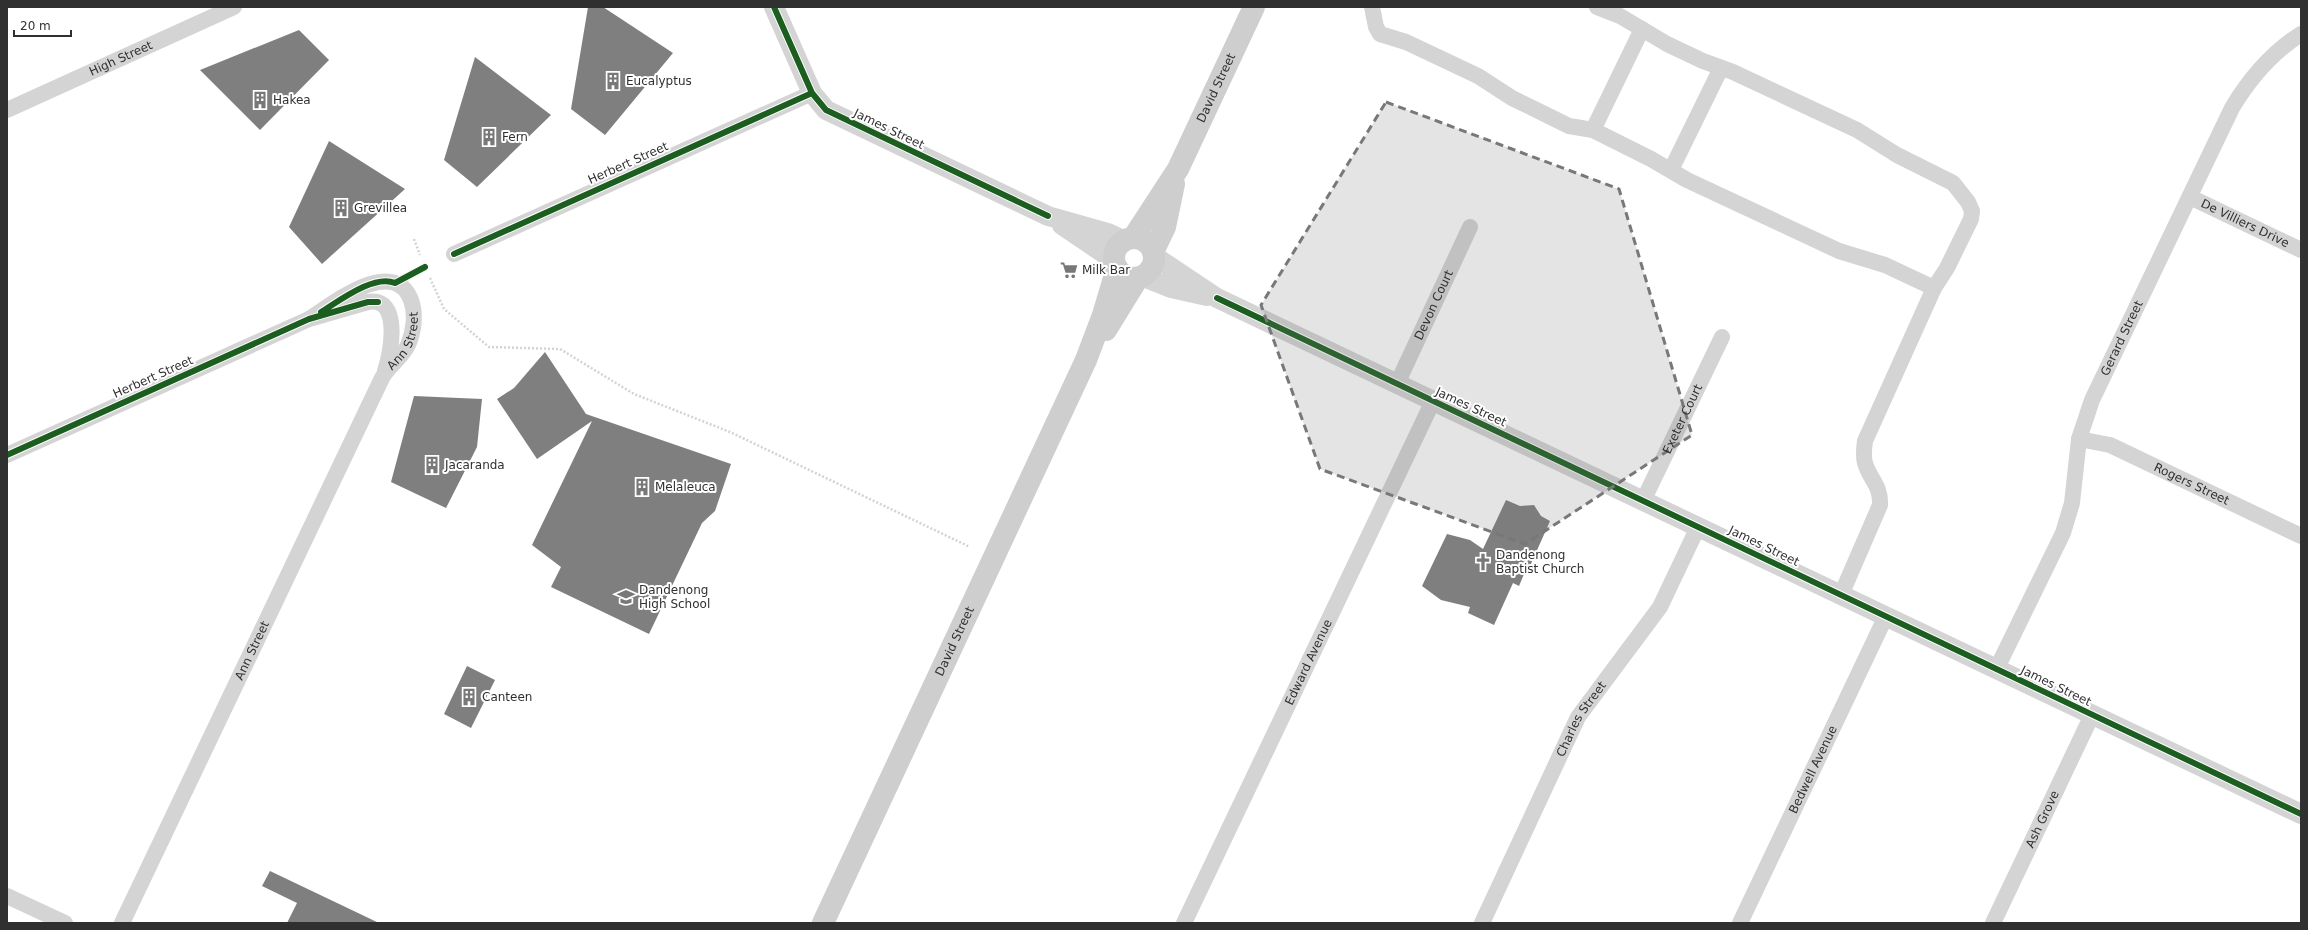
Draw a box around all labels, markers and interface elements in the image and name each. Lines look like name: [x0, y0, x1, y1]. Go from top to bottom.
scale bar: [14, 12, 71, 38]
text: 20 m: [20, 19, 51, 33]
street label: High Street: [87, 38, 155, 79]
street label: David Street: [1194, 51, 1238, 125]
building icon: Eucalyptus: [603, 71, 623, 91]
place label: Eucalyptus: [626, 74, 692, 88]
building icon: Hakea: [250, 90, 270, 110]
place label: Hakea: [273, 93, 311, 107]
street label: James Street: [851, 106, 927, 152]
building icon: Fern: [479, 127, 499, 147]
place label: Fern: [502, 130, 528, 144]
street label: Herbert Street: [586, 139, 671, 187]
street label: De Villiers Drive: [2199, 196, 2291, 250]
building icon: Grevillea: [331, 198, 351, 218]
place label: Grevillea: [354, 201, 407, 215]
supermarket icon: Milk Bar: [1059, 260, 1079, 280]
place label: Milk Bar: [1082, 263, 1130, 277]
street label: Devon Court: [1411, 268, 1456, 342]
street label: Gerard Street: [2098, 298, 2146, 378]
street label: Ann Street: [384, 311, 421, 373]
street label: Herbert Street: [111, 353, 196, 401]
street label: Exeter Court: [1660, 382, 1705, 456]
street label: James Street: [1432, 384, 1509, 430]
building icon: Jacaranda: [422, 455, 442, 475]
place label: Jacaranda: [444, 458, 505, 472]
street label: Rogers Street: [2152, 460, 2232, 508]
building icon: Melaleuca: [632, 477, 652, 497]
place label: Melaleuca: [655, 480, 716, 494]
street label: James Street: [1726, 523, 1802, 569]
place label: Dandenong Baptist Church: [1496, 548, 1584, 576]
church icon: Dandenong Baptist Church: [1473, 552, 1493, 572]
place label: Dandenong High School: [639, 583, 710, 611]
school or university icon: Dandenong High School: [616, 587, 636, 607]
street label: David Street: [932, 604, 977, 678]
street label: Edward Avenue: [1282, 617, 1335, 707]
street label: Ann Street: [232, 618, 272, 682]
street label: James Street: [2018, 663, 2094, 709]
street label: Charles Street: [1553, 678, 1609, 759]
building icon: Canteen: [459, 687, 479, 707]
place label: Canteen: [482, 690, 532, 704]
street label: Bedwell Avenue: [1786, 723, 1840, 816]
street label: Ash Grove: [2023, 788, 2062, 850]

